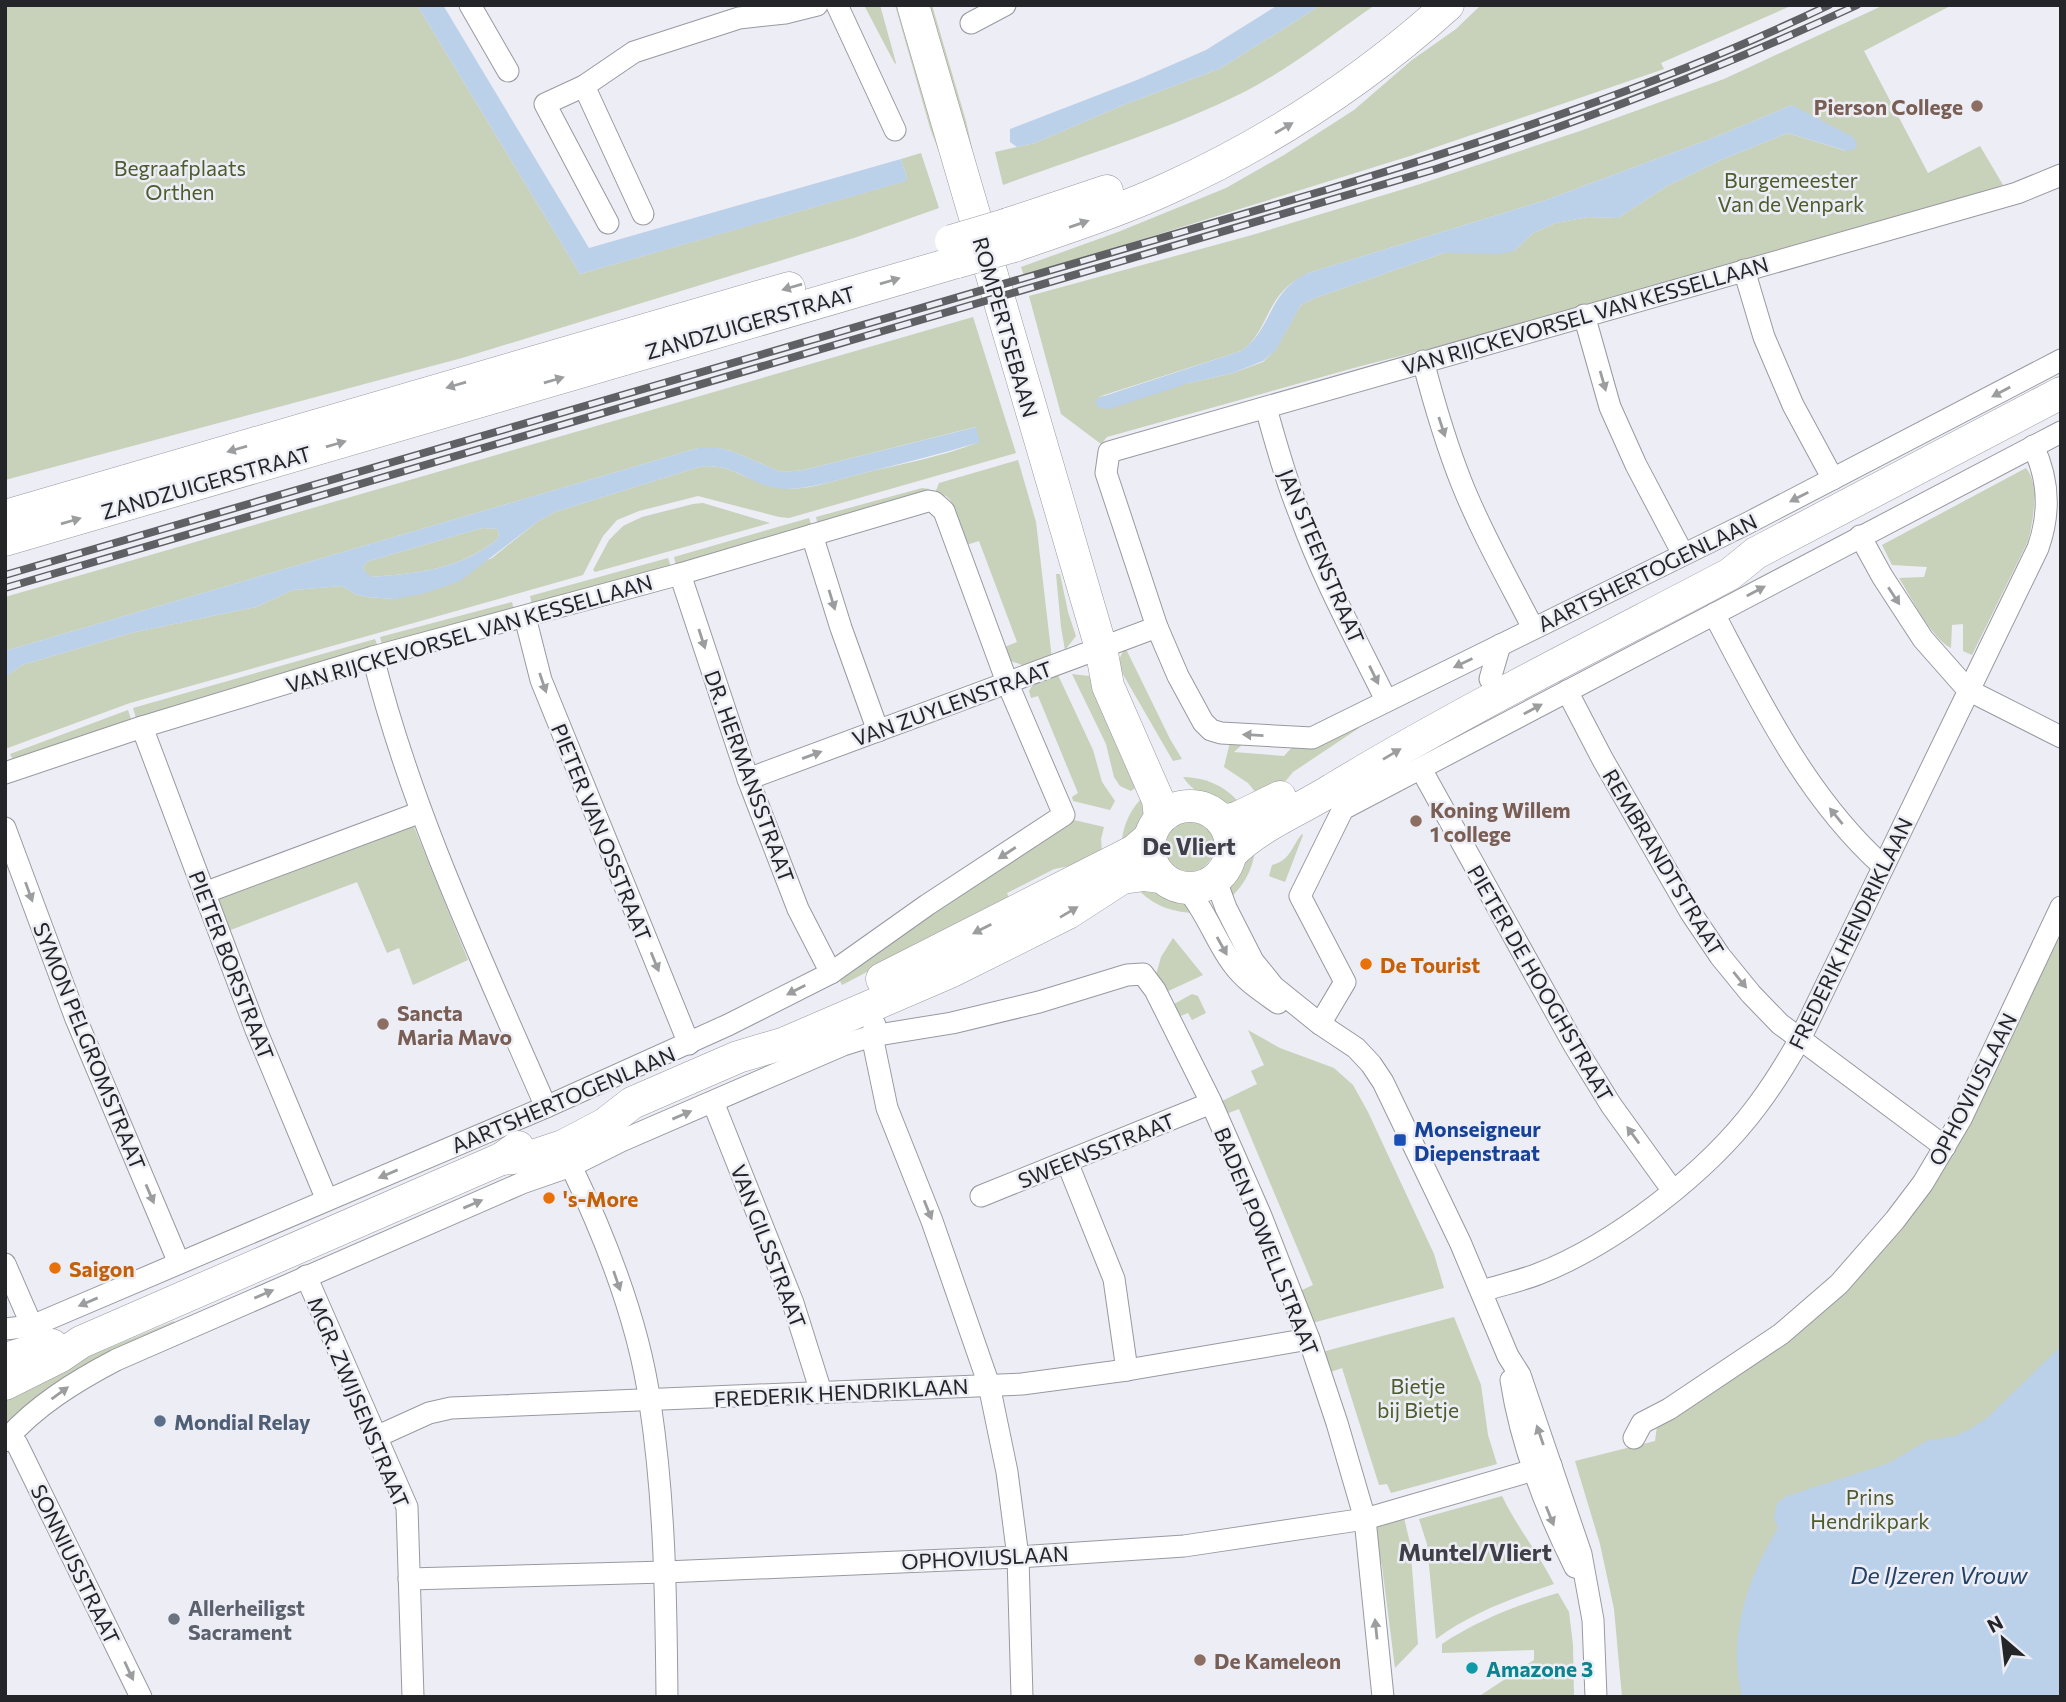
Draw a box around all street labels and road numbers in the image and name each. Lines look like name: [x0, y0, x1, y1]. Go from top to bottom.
street label: ROMPERTSEBAAN: [968, 234, 1044, 420]
street label: VAN RIJCKEVORSEL VAN KESSELLAAN: [1399, 251, 1771, 379]
street label: ZANDZUIGERSTRAAT: [642, 280, 858, 364]
street label: ZANDZUIGERSTRAAT: [98, 440, 314, 524]
street label: JAN STEENSTRAAT: [1274, 465, 1370, 647]
street label: AARTSHERTOGENLAAN: [1533, 508, 1761, 636]
street label: VAN RIJCKEVORSEL VAN KESSELLAAN: [283, 569, 655, 697]
street label: VAN ZUYLENSTRAAT: [849, 655, 1055, 751]
street label: DR. HERMANSSTRAAT: [700, 667, 800, 885]
street label: PIETER VAN OSSTRAAT: [547, 720, 657, 944]
street label: REMBRANDTSTRAAT: [1598, 764, 1730, 960]
street label: FREDERIK HENDRIKLAAN: [1783, 813, 1917, 1053]
street label: PIETER DE HOOGHSTRAAT: [1463, 860, 1619, 1106]
street label: PIETER BORSTRAAT: [184, 867, 280, 1063]
street label: SYMON PELGROMSTRAAT: [29, 919, 151, 1173]
street label: OPHOVIUSLAAN: [1923, 1009, 2021, 1169]
street label: AARTSHERTOGENLAAN: [447, 1040, 679, 1158]
street label: SWEENSSTRAAT: [1014, 1107, 1178, 1193]
street label: BADEN POWELLSTRAAT: [1210, 1123, 1324, 1359]
street label: VAN GILSSTRAAT: [726, 1161, 812, 1331]
street label: MGR. ZWIJSENSTRAAT: [303, 1293, 415, 1511]
street label: FREDERIK HENDRIKLAAN: [713, 1373, 969, 1411]
street label: SONNIUSSTRAAT: [26, 1480, 126, 1648]
street label: OPHOVIUSLAAN: [901, 1540, 1069, 1574]

